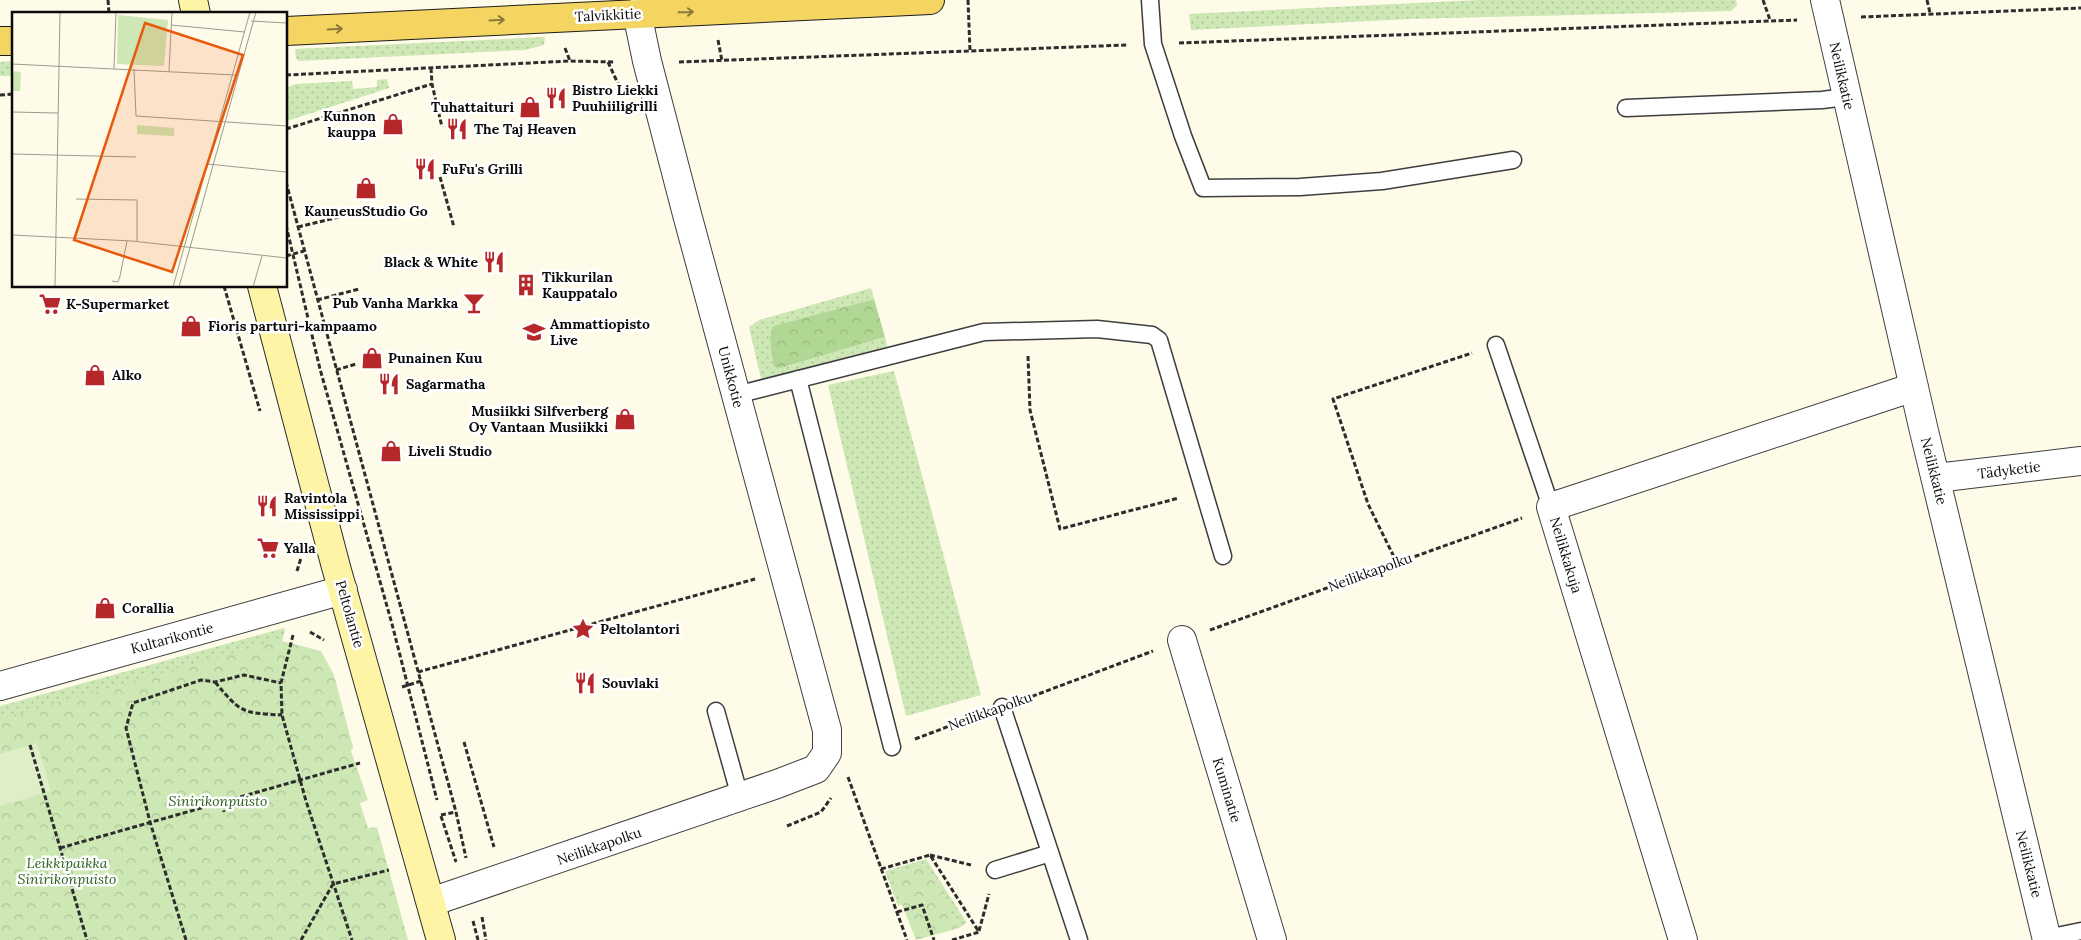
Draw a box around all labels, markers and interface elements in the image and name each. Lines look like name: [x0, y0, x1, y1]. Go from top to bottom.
street label: Talvikkitie: [574, 4, 642, 26]
one-way arrow: [678, 7, 694, 17]
inset map: [12, 12, 288, 288]
one-way arrow: [489, 16, 505, 25]
one-way arrow: [327, 24, 343, 33]
street label: Neilikkatie: [1825, 40, 1859, 112]
place label: Bistro Liekki Puuhiiligrilli: [572, 81, 659, 115]
restaurant icon: Bistro Liekki Puuhiiligrilli: [543, 85, 569, 111]
shop icon: Tuhattaituri: [517, 94, 543, 120]
place label: Tuhattaituri: [431, 98, 514, 116]
place label: Kunnon kauppa: [323, 107, 377, 141]
shop icon: Kunnon kauppa: [380, 111, 406, 137]
restaurant icon: The Taj Heaven: [444, 116, 470, 142]
place label: The Taj Heaven: [474, 120, 576, 138]
restaurant icon: FuFu's Grilli: [412, 156, 438, 182]
place label: FuFu's Grilli: [442, 160, 523, 178]
shop icon: KauneusStudio Go: [353, 175, 379, 201]
place label: KauneusStudio Go: [304, 202, 428, 220]
restaurant icon: Black & White: [481, 249, 507, 275]
place label: Black & White: [384, 253, 478, 271]
place label: Tikkurilan Kauppatalo: [542, 268, 617, 302]
building icon: Tikkurilan Kauppatalo: [513, 272, 539, 298]
bar icon: Pub Vanha Markka: [461, 290, 487, 316]
supermarket icon: K-Supermarket: [37, 291, 63, 317]
place label: Pub Vanha Markka: [333, 294, 459, 312]
place label: K-Supermarket: [66, 295, 170, 313]
shop icon: Fioris parturi-kampaamo: [178, 313, 204, 339]
place label: Ammattiopisto Live: [550, 315, 650, 349]
place label: Fioris parturi-kampaamo: [208, 317, 377, 335]
school or university icon: Ammattiopisto Live: [521, 319, 547, 345]
street label: Unikkotie: [714, 344, 748, 410]
shop icon: Punainen Kuu: [359, 345, 385, 371]
place label: Punainen Kuu: [388, 349, 483, 367]
shop icon: Alko: [82, 362, 108, 388]
place label: Alko: [112, 366, 142, 384]
restaurant icon: Sagarmatha: [376, 371, 402, 397]
place label: Sagarmatha: [406, 375, 486, 393]
place label: Musiikki Silfverberg Oy Vantaan Musiikki: [469, 402, 609, 436]
shop icon: Musiikki Silfverberg Oy Vantaan Musiikki: [612, 406, 638, 432]
street label: Neilikkatie: [1917, 435, 1951, 507]
shop icon: Liveli Studio: [378, 438, 404, 464]
place label: Liveli Studio: [408, 442, 492, 460]
street label: Tädyketie: [1976, 457, 2042, 483]
place label: Ravintola Mississippi: [284, 489, 360, 523]
restaurant icon: Ravintola Mississippi: [254, 493, 280, 519]
street label: Neilikkakuja: [1546, 515, 1586, 595]
supermarket icon: Yalla: [255, 535, 281, 561]
place label: Yalla: [284, 539, 316, 557]
street label: Neilikkapolku: [1325, 548, 1415, 596]
street label: Peltolantie: [332, 578, 368, 650]
shop icon: Corallia: [92, 595, 118, 621]
place label: Corallia: [122, 599, 175, 617]
place icon: Peltolantori: [570, 616, 596, 642]
street label: Kultarikontie: [129, 618, 216, 658]
place label: Peltolantori: [600, 620, 680, 638]
restaurant icon: Souvlaki: [572, 670, 598, 696]
place label: Souvlaki: [602, 674, 659, 692]
street label: Neilikkapolku: [945, 687, 1035, 735]
street label: Kuminatie: [1209, 755, 1245, 825]
park label: Sinirikonpuisto: [169, 792, 267, 810]
street label: Neilikkapolku: [554, 823, 644, 869]
street label: Neilikkatie: [2012, 828, 2046, 900]
park label: Leikkipaikka Sinirikonpuisto: [18, 854, 116, 888]

